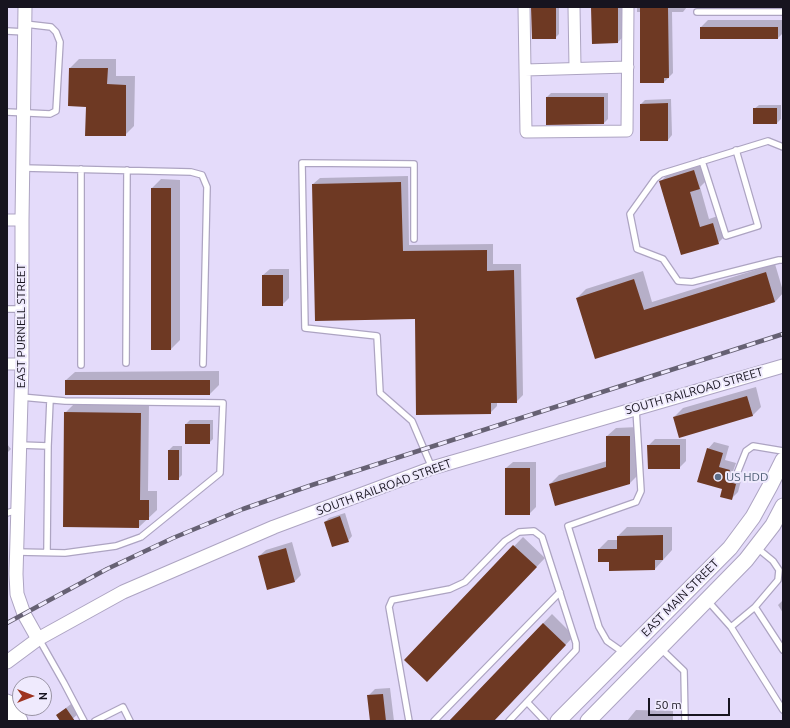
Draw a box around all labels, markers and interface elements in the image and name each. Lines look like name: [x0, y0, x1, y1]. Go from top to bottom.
street label: EAST PURNELL STREET: [14, 264, 28, 388]
street label: SOUTH RAILROAD STREET: [623, 364, 765, 418]
street label: SOUTH RAILROAD STREET: [315, 456, 453, 518]
place label: US HDD: [726, 470, 769, 484]
marker: US HDD: [713, 472, 723, 482]
street label: EAST MAIN STREET: [638, 556, 722, 640]
north arrow: [12, 676, 52, 716]
scale bar: [650, 690, 732, 716]
text: N: [37, 692, 49, 700]
text: 50 m: [655, 698, 682, 711]

